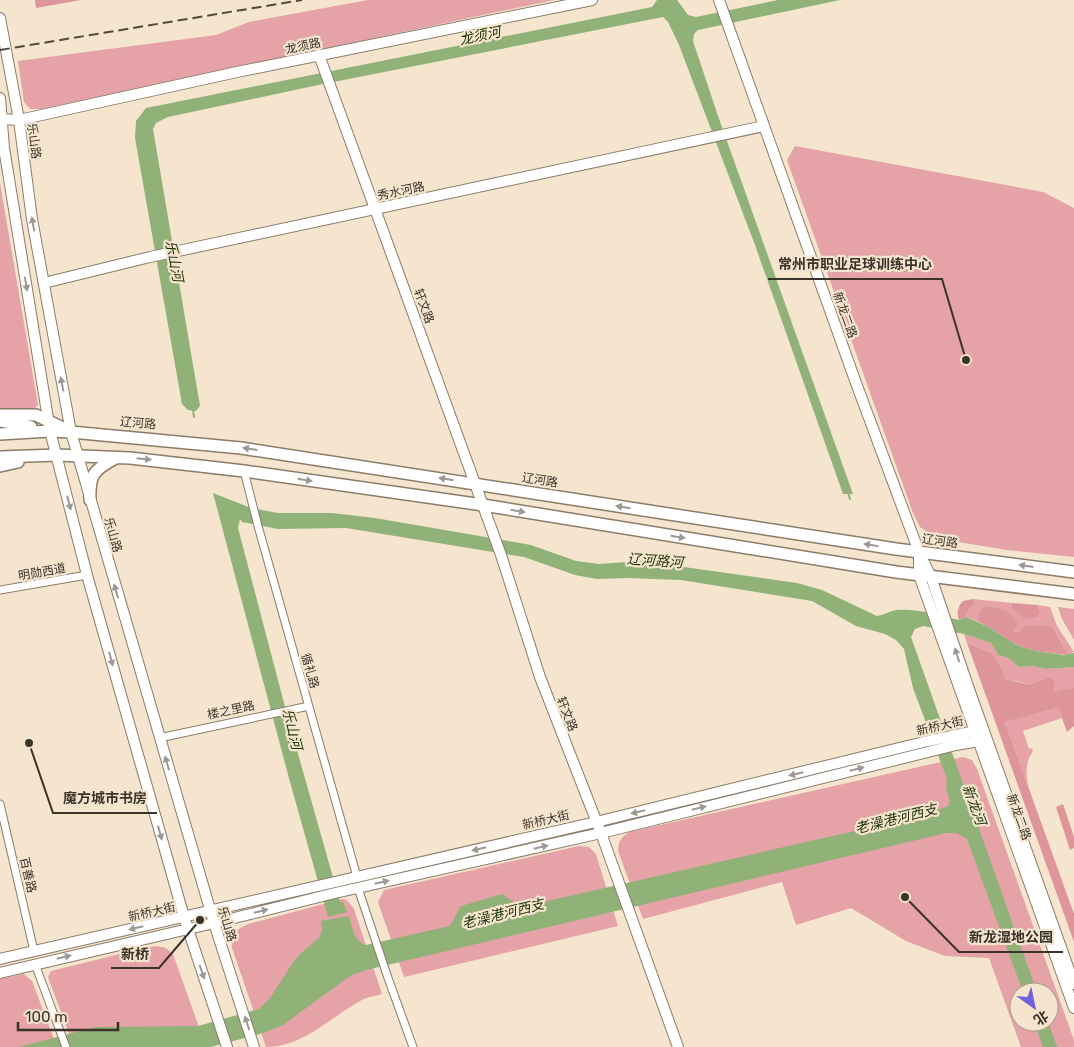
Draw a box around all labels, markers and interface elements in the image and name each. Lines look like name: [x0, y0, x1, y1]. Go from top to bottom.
water label: 龙须河: [458, 23, 505, 49]
street label: 龙须路: [284, 35, 322, 57]
street label: 乐山路: [25, 122, 43, 160]
street label: 秀水河路: [376, 179, 426, 203]
one-way arrow: [28, 215, 36, 231]
water label: 乐山河: [162, 239, 187, 286]
callout: 常州市职业足球训练中心: [768, 250, 942, 279]
text: 常州市职业足球训练中心: [778, 256, 932, 273]
one-way arrow: [23, 276, 31, 292]
street label: 轩文路: [411, 287, 437, 325]
street label: 新龙二路: [830, 290, 860, 340]
one-way arrow: [58, 375, 66, 391]
street label: 辽河路: [119, 414, 157, 432]
one-way arrow: [242, 445, 258, 453]
one-way arrow: [136, 455, 152, 463]
street label: 辽河路: [521, 470, 559, 490]
one-way arrow: [437, 474, 453, 482]
one-way arrow: [297, 476, 313, 484]
one-way arrow: [65, 495, 73, 510]
one-way arrow: [615, 503, 631, 511]
one-way arrow: [510, 507, 526, 515]
street label: 乐山路: [101, 516, 125, 554]
street label: 辽河路: [921, 532, 959, 550]
one-way arrow: [670, 533, 686, 541]
one-way arrow: [862, 541, 878, 549]
water label: 辽河路河: [626, 551, 687, 572]
street label: 明勋西道: [17, 561, 67, 583]
one-way arrow: [1017, 562, 1033, 570]
one-way arrow: [112, 583, 120, 598]
one-way arrow: [953, 647, 961, 662]
one-way arrow: [108, 652, 116, 667]
street label: 循礼路: [298, 652, 322, 690]
street label: 轩文路: [554, 695, 580, 733]
street label: 楼之里路: [206, 698, 256, 722]
water label: 乐山河: [279, 707, 306, 754]
street label: 新桥大街: [915, 714, 965, 738]
one-way arrow: [163, 756, 171, 771]
one-way arrow: [849, 765, 864, 773]
one-way arrow: [788, 770, 803, 778]
water label: 新龙河: [959, 782, 990, 830]
callout: 魔方城市书房: [53, 784, 157, 813]
text: 魔方城市书房: [63, 790, 147, 807]
street label: 新龙二路: [1004, 792, 1034, 842]
water label: 老澡港河西支: [853, 800, 941, 837]
one-way arrow: [691, 804, 706, 812]
street label: 新桥大街: [521, 808, 571, 832]
one-way arrow: [630, 808, 645, 816]
one-way arrow: [156, 825, 164, 840]
one-way arrow: [533, 843, 548, 851]
one-way arrow: [471, 845, 487, 853]
street label: 百善路: [17, 856, 39, 894]
one-way arrow: [375, 878, 390, 886]
water label: 老澡港河西支: [460, 895, 548, 932]
street label: 新桥大街: [127, 900, 177, 924]
street label: 乐山路: [215, 905, 239, 943]
one-way arrow: [253, 907, 268, 915]
callout: 新龙湿地公园: [959, 923, 1063, 952]
one-way arrow: [129, 924, 144, 932]
text: 新龙湿地公园: [969, 929, 1053, 946]
callout: 新桥: [111, 939, 159, 968]
text: 新桥: [121, 946, 149, 963]
one-way arrow: [57, 953, 72, 961]
one-way arrow: [199, 964, 206, 979]
north arrow: [1009, 982, 1059, 1032]
scale bar: [18, 1000, 118, 1032]
text: 北: [1030, 1007, 1051, 1028]
text: 100 m: [25, 1008, 67, 1026]
one-way arrow: [242, 1015, 250, 1030]

